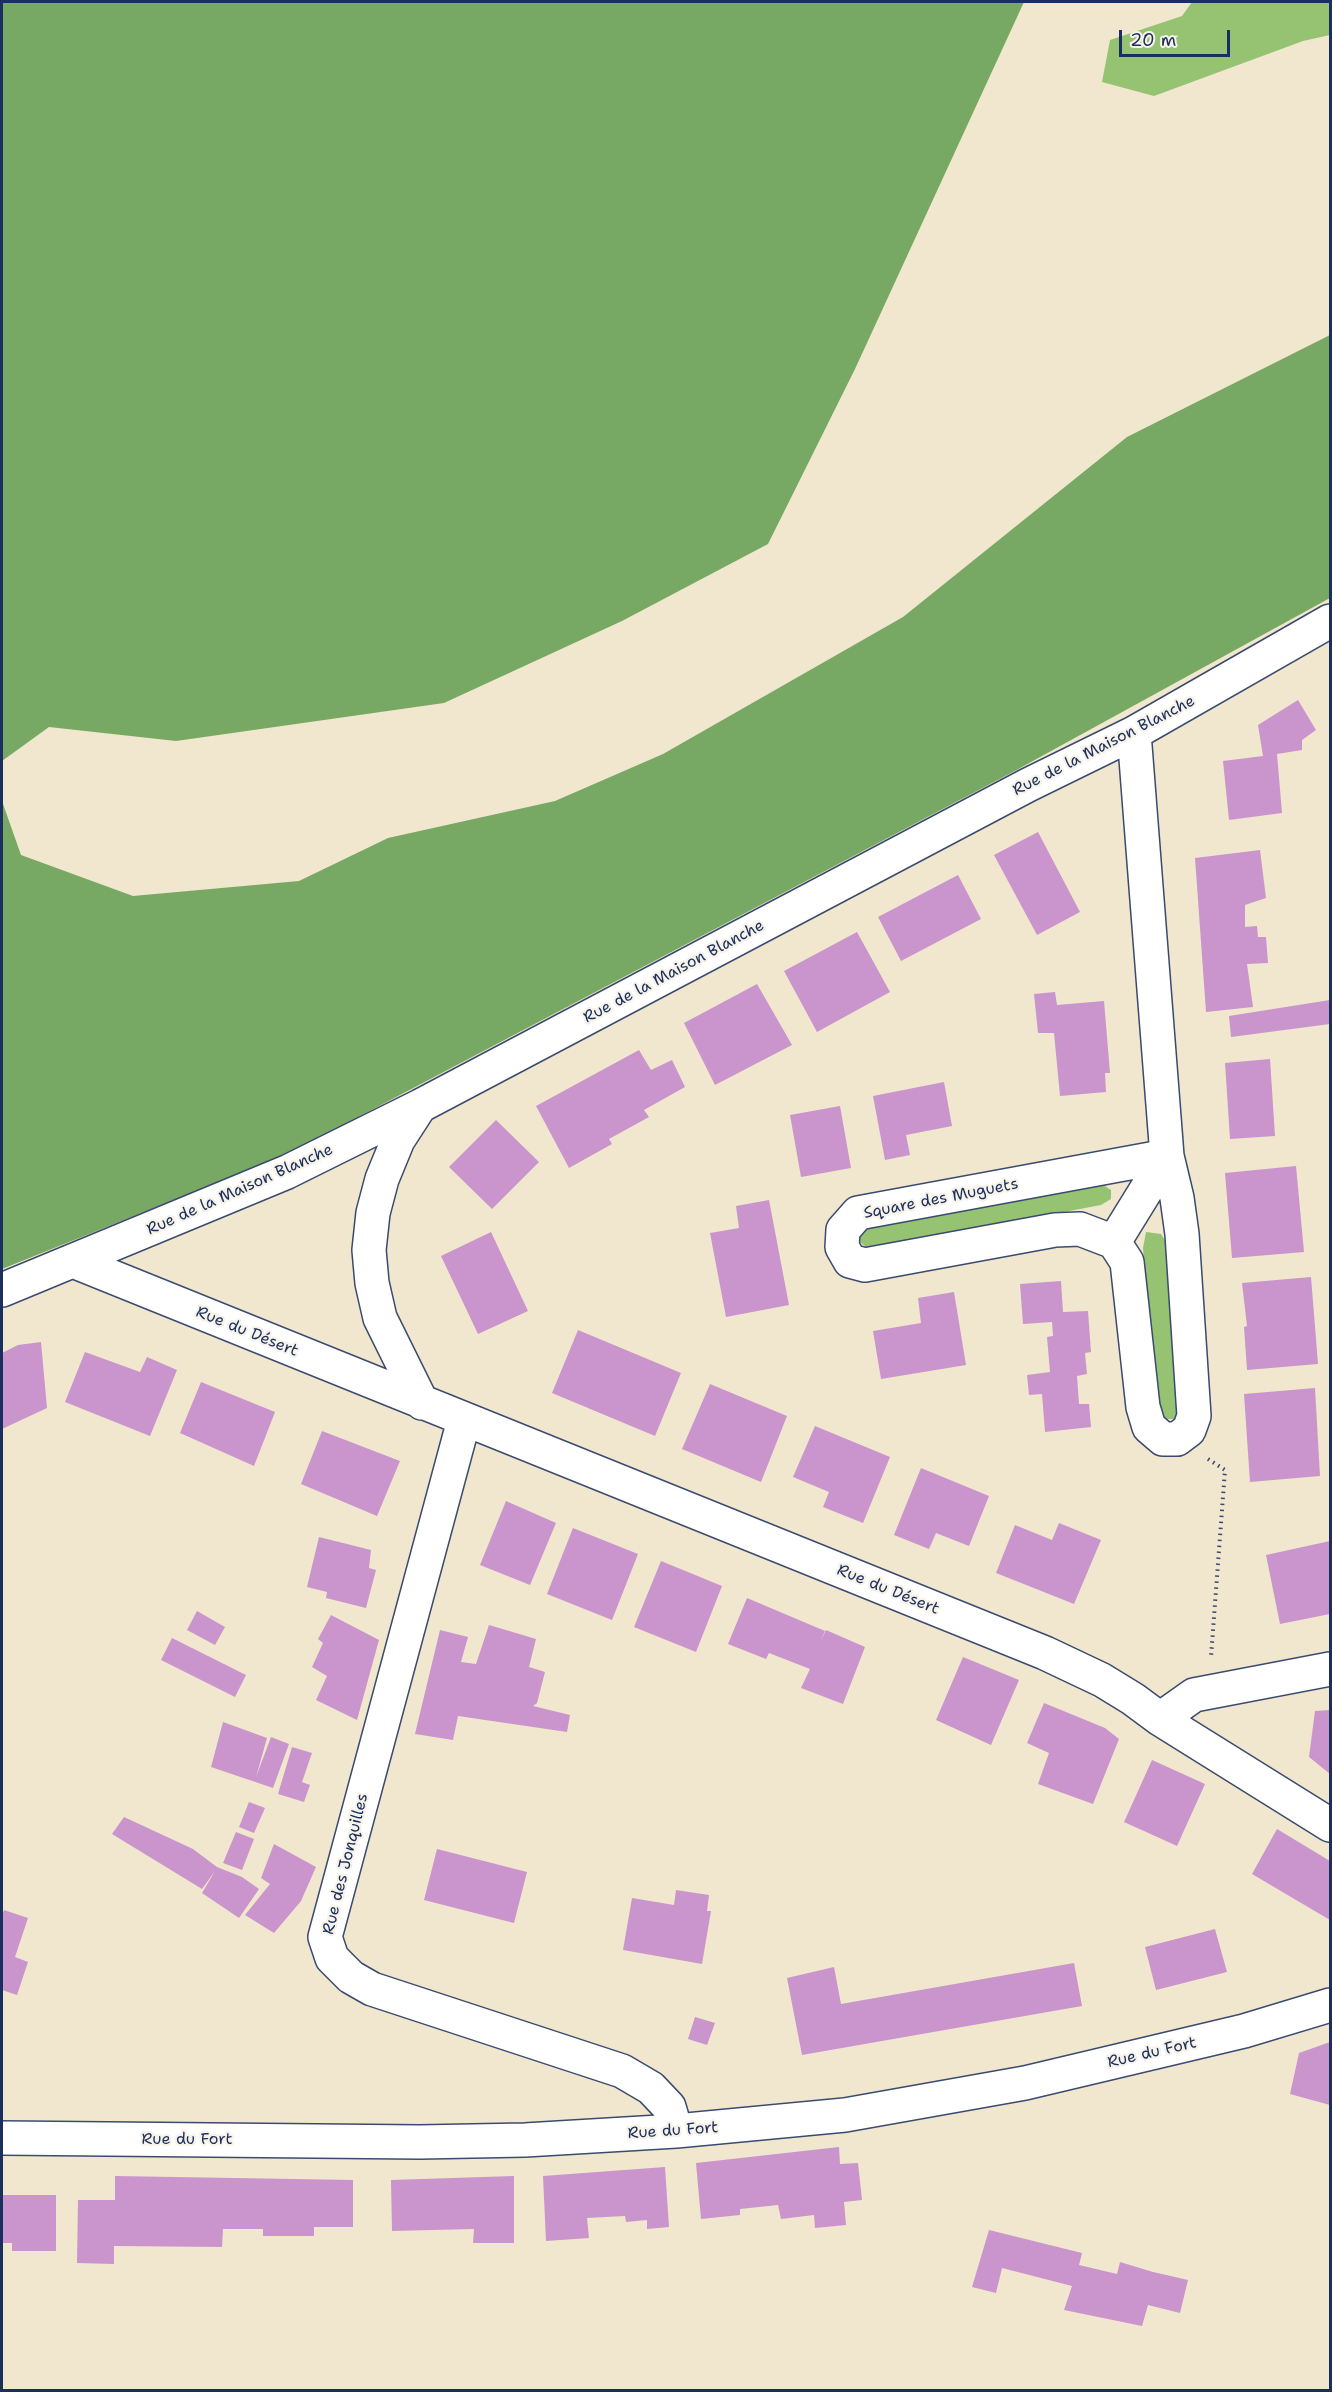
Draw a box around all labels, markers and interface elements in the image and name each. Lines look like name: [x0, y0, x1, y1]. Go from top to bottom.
scale bar: [1122, 18, 1233, 56]
text: 20 m: [1130, 28, 1176, 52]
street label: Rue de la Maison Blanche: [1010, 692, 1198, 800]
street label: Rue de la Maison Blanche: [580, 916, 768, 1028]
street label: Rue de la Maison Blanche: [144, 1140, 336, 1240]
street label: Square des Muguets: [862, 1175, 1020, 1223]
street label: Rue du Désert: [193, 1303, 301, 1361]
street label: Rue du Désert: [834, 1561, 942, 1619]
street label: Rue des Jonquilles: [319, 1792, 373, 1936]
street label: Rue du Fort: [1106, 2033, 1198, 2073]
street label: Rue du Fort: [627, 2118, 719, 2144]
street label: Rue du Fort: [142, 2130, 232, 2150]

